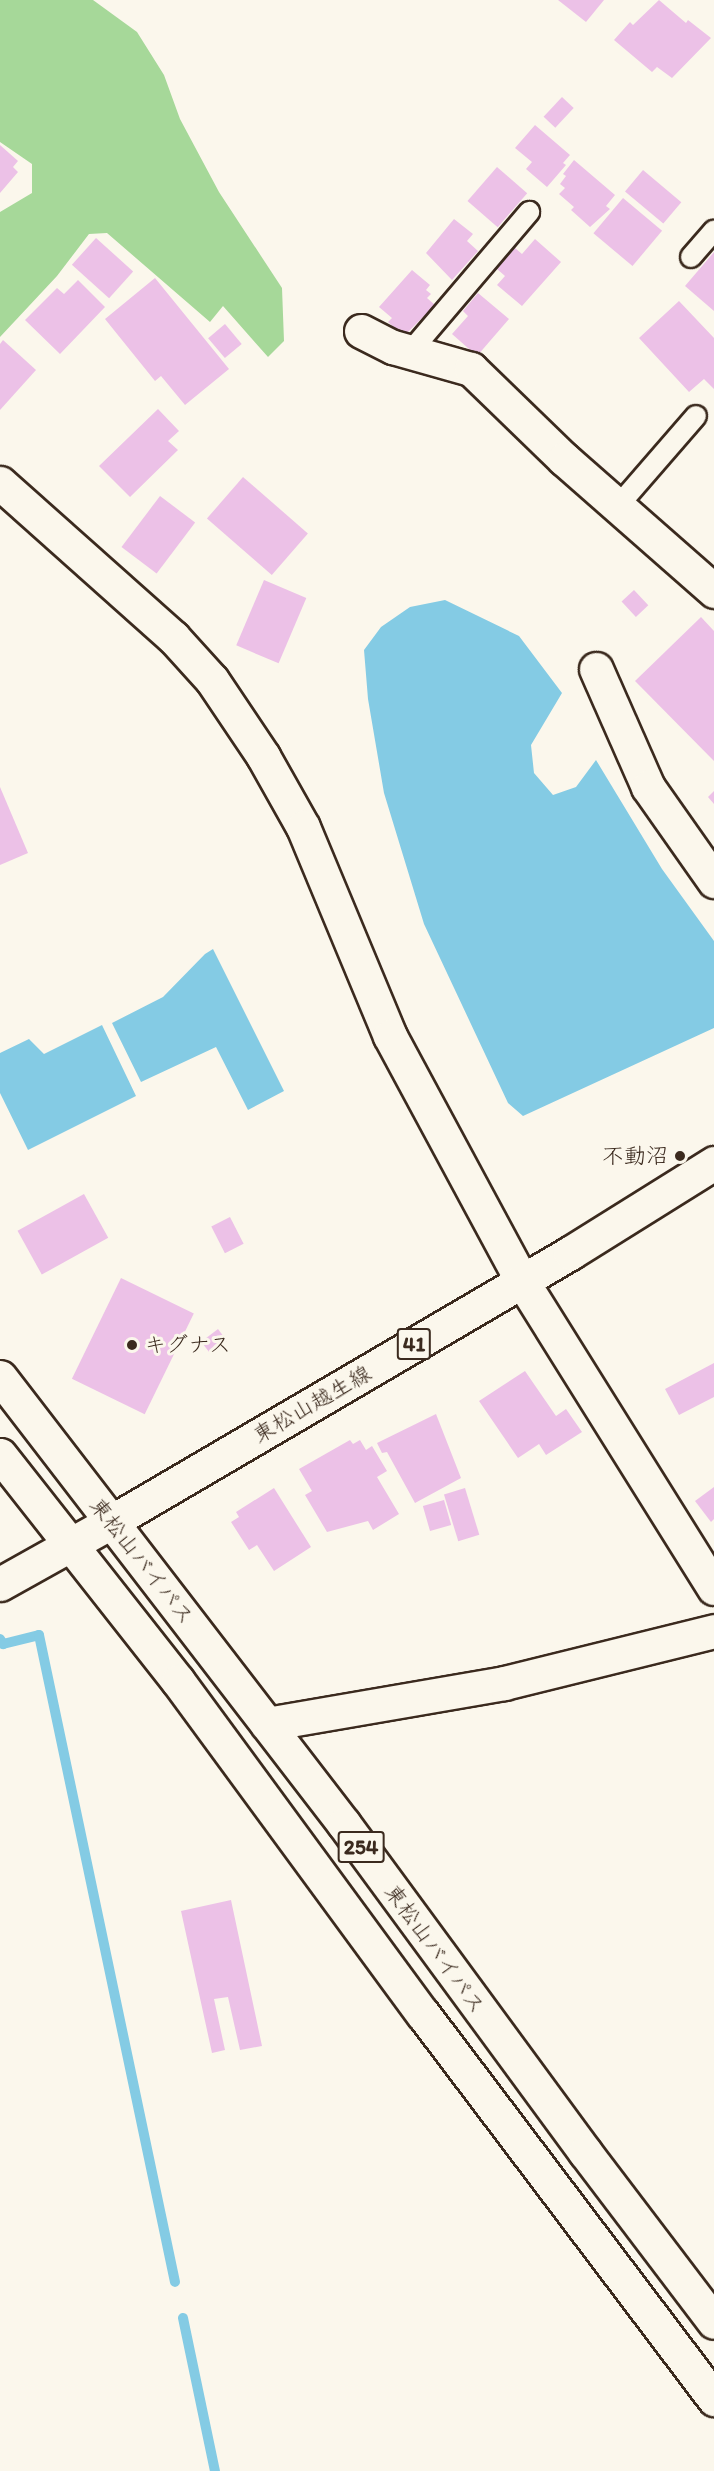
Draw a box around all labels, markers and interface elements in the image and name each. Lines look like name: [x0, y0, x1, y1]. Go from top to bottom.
place label: 不動沼: [602, 1143, 668, 1169]
marker: 不動沼: [673, 1149, 687, 1163]
road number: 41: [396, 1326, 432, 1362]
place label: キグナス: [144, 1332, 232, 1358]
marker: キグナス: [125, 1338, 139, 1352]
street label: 東松山越生線: [248, 1360, 376, 1448]
street label: 東松山バイパス: [84, 1492, 200, 1630]
road number: 254: [337, 1829, 385, 1865]
street label: 東松山バイパス: [379, 1879, 491, 2019]

